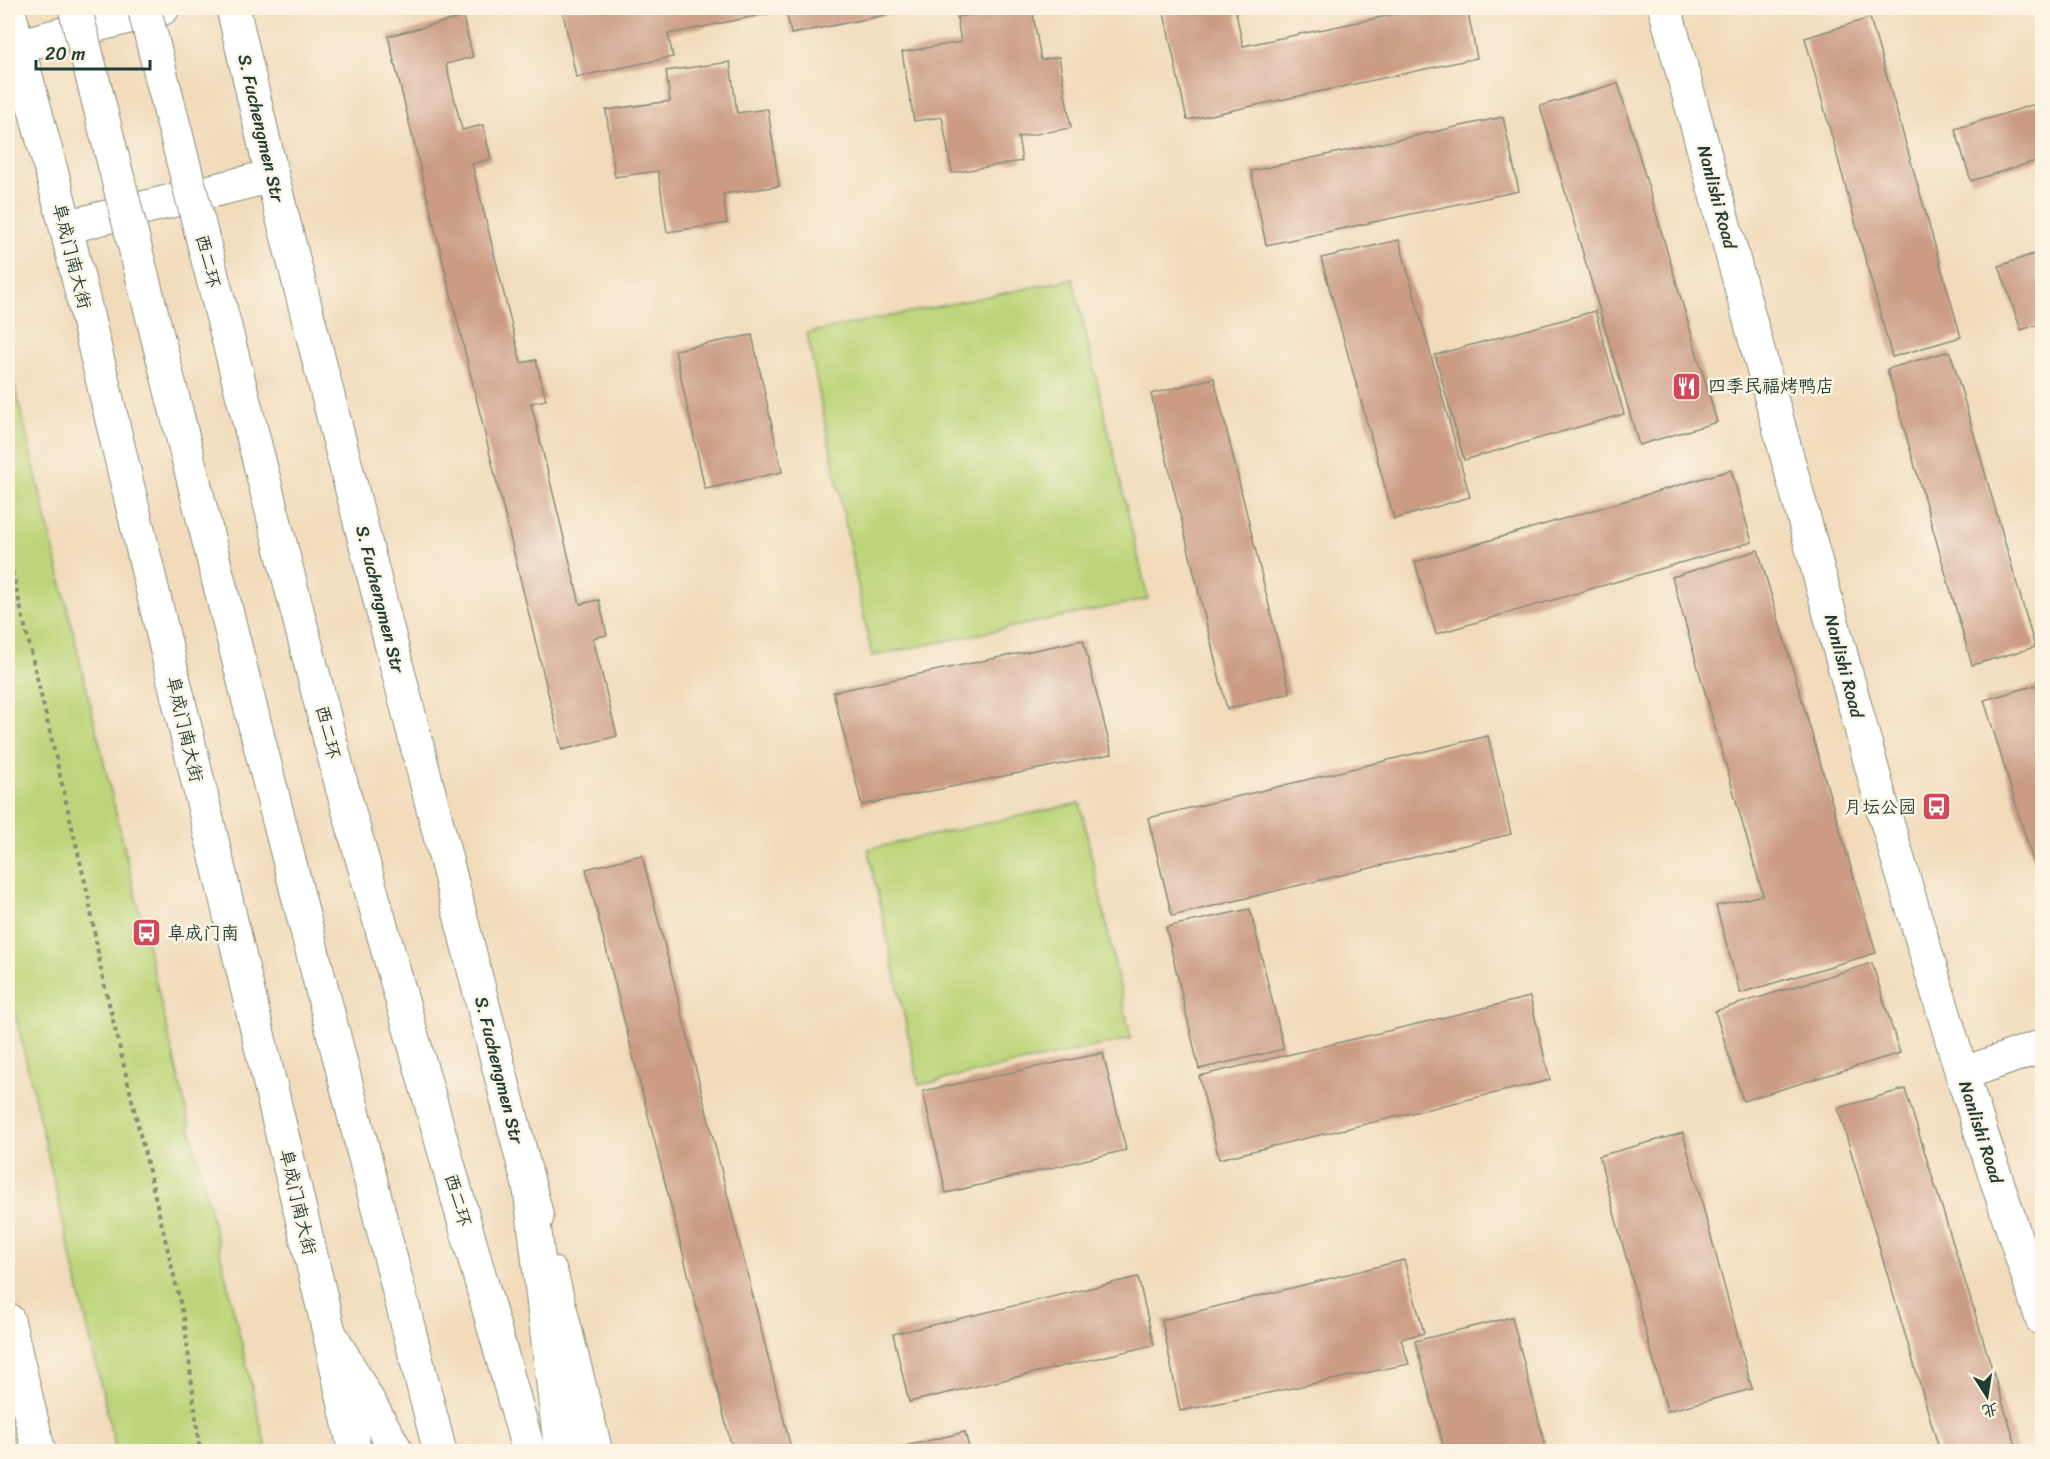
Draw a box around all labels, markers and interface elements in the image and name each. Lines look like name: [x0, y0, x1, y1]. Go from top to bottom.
scale bar: [36, 33, 150, 71]
text: 20 m: [45, 38, 85, 70]
street label: S. Fuchengmen Str: [228, 51, 294, 207]
street label: Nanlishi Road: [1688, 141, 1747, 254]
street label: 阜成门南大街: [43, 200, 101, 312]
street label: 西二环: [186, 231, 230, 291]
restaurant icon: 四季民福烤鸭店: [1671, 370, 1703, 402]
place label: 四季民福烤鸭店: [1708, 370, 1834, 402]
street label: S. Fuchengmen Str: [346, 522, 414, 678]
street label: Nanlishi Road: [1815, 610, 1874, 723]
street label: 阜成门南大街: [157, 673, 213, 785]
street label: 西二环: [306, 702, 350, 762]
place label: 月坛公园: [1844, 791, 1916, 823]
bus stop icon: 月坛公园: [1921, 791, 1953, 823]
bus stop icon: 阜成门南: [130, 917, 162, 949]
place label: 阜成门南: [167, 917, 239, 949]
street label: S. Fuchengmen Str: [465, 993, 533, 1149]
street label: Nanlishi Road: [1949, 1076, 2013, 1189]
street label: 阜成门南大街: [270, 1146, 326, 1258]
street label: 西二环: [435, 1170, 481, 1230]
north arrow: [1957, 1366, 2017, 1426]
text: 北: [1979, 1394, 2001, 1426]

